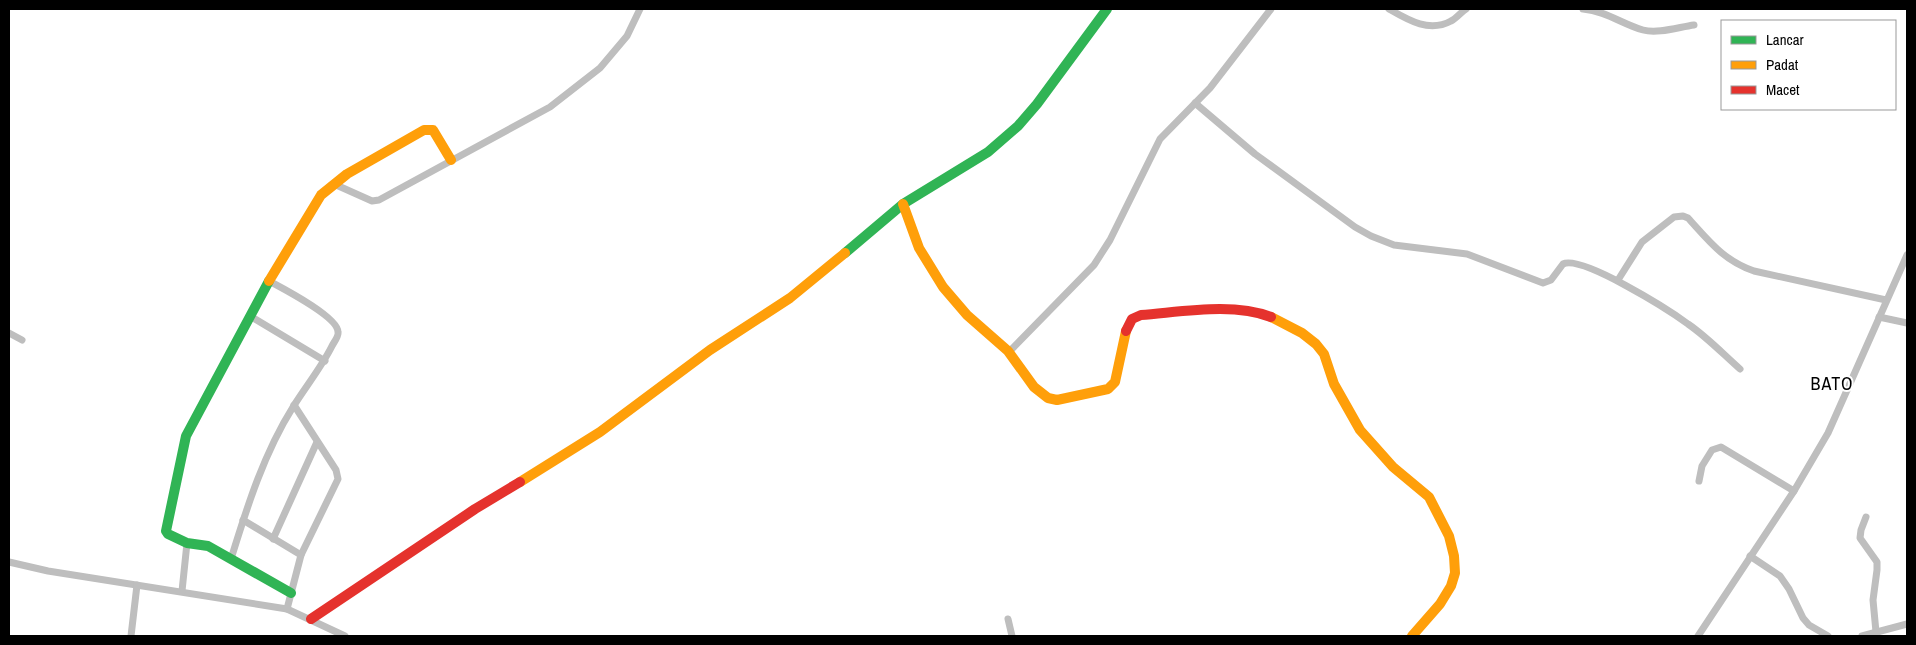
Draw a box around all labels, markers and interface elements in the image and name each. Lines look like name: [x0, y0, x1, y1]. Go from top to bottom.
legend: [1721, 20, 1896, 110]
text: Lancar: [1766, 29, 1804, 50]
text: Padat: [1766, 54, 1799, 75]
text: Macet: [1766, 79, 1800, 100]
district label: BATO: [1811, 371, 1853, 396]

